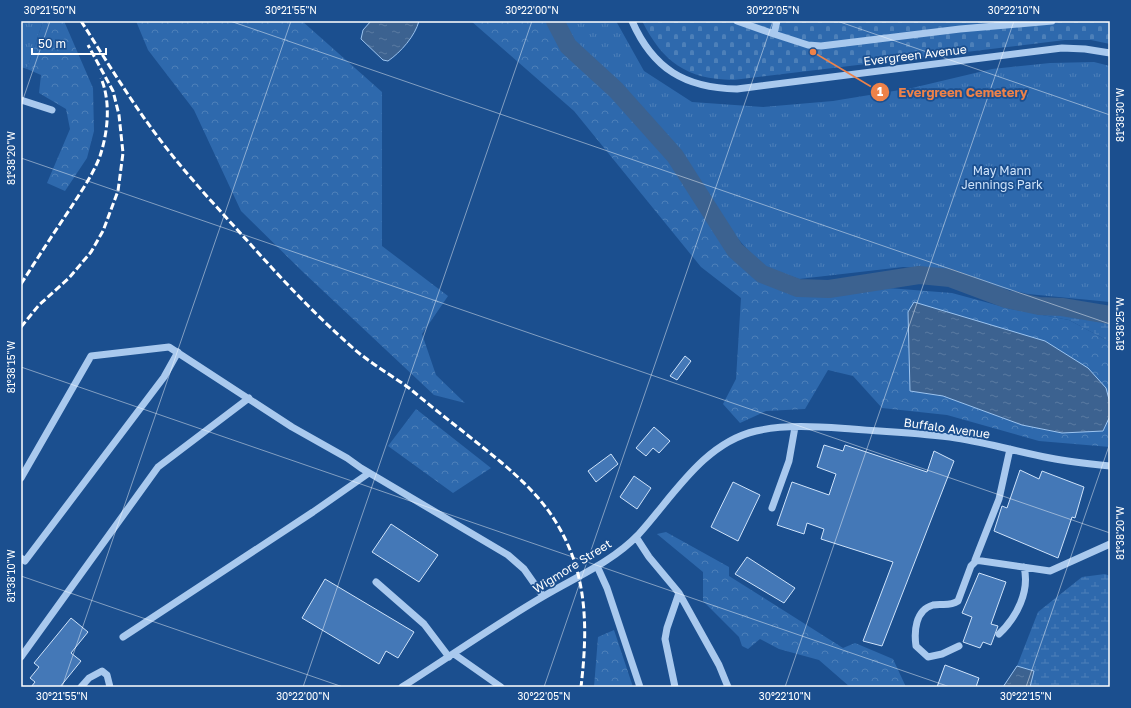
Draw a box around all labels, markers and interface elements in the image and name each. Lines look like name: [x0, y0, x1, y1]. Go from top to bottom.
text: 30°21'50"N: [24, 4, 76, 16]
text: 30°21'55"N: [265, 4, 317, 16]
text: 30°22'00"N: [505, 4, 559, 16]
text: 30°22'05"N: [746, 4, 800, 16]
text: 30°22'10"N: [988, 4, 1040, 16]
scale bar: [32, 30, 106, 56]
text: 50 m: [38, 36, 66, 51]
street label: Evergreen Avenue: [863, 41, 967, 69]
callout: Evergreen Cemetery: [870, 80, 1035, 105]
text: 1: [877, 84, 883, 99]
text: Evergreen Cemetery: [898, 84, 1028, 100]
text: 81°38'30"W: [1114, 88, 1126, 142]
text: 81°38'20"W: [5, 131, 17, 185]
park label: May Mann Jennings Park: [961, 163, 1043, 192]
text: 81°38'25"W: [1114, 297, 1126, 351]
text: 81°38'15"W: [5, 340, 17, 393]
street label: Buffalo Avenue: [903, 415, 991, 441]
text: 81°38'20"W: [1114, 506, 1126, 560]
street label: Wigmore Street: [530, 536, 614, 596]
text: 81°38'10"W: [5, 549, 17, 602]
text: 30°21'55"N: [36, 690, 88, 702]
text: 30°22'00"N: [276, 690, 330, 702]
text: 30°22'05"N: [517, 690, 571, 702]
text: 30°22'10"N: [759, 690, 811, 702]
text: 30°22'15"N: [1000, 690, 1052, 702]

